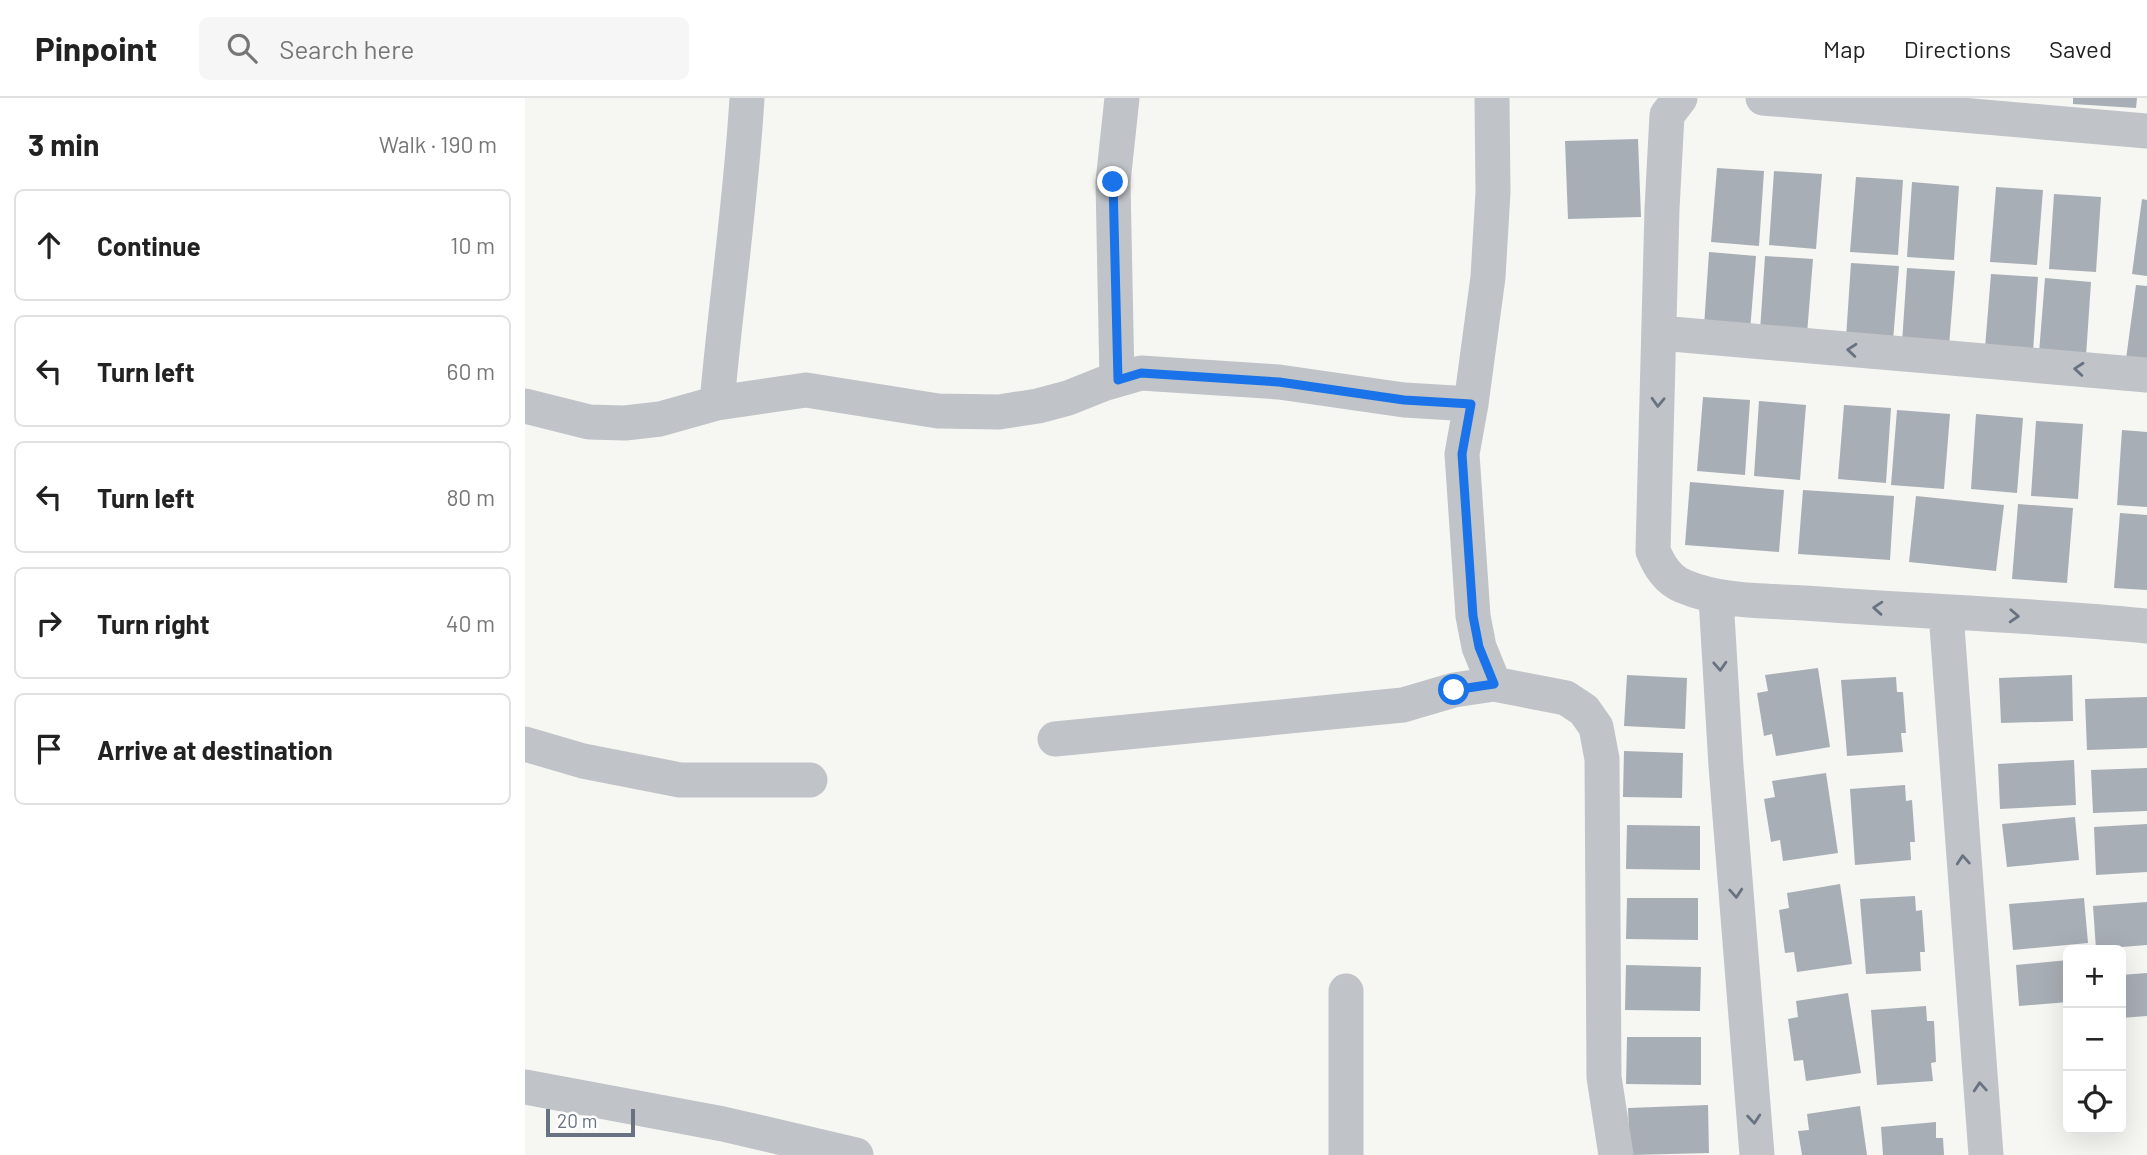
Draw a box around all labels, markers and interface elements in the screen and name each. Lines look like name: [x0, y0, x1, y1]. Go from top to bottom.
search box: [199, 17, 689, 80]
text: Pinpoint: [35, 28, 157, 68]
icon: search: [223, 29, 261, 67]
text: Search here: [279, 33, 414, 64]
text: Map: [1823, 34, 1866, 63]
text: Directions: [1904, 34, 2011, 63]
text: Saved: [2049, 34, 2112, 63]
text: 3 min: [28, 126, 99, 162]
text: Walk · 190 m: [379, 130, 497, 158]
route end: [1097, 166, 1128, 197]
icon: ahead: [30, 226, 68, 264]
text: Continue: [97, 230, 201, 261]
text: 10 m: [450, 231, 495, 259]
one-way arrow: [1847, 343, 1858, 358]
icon: left: [30, 352, 68, 390]
text: Turn left: [97, 356, 195, 387]
text: 60 m: [447, 357, 495, 385]
one-way arrow: [2073, 362, 2084, 377]
one-way arrow: [1651, 396, 1666, 407]
icon: left: [30, 478, 68, 516]
text: Turn left: [97, 482, 195, 513]
text: 80 m: [446, 483, 495, 511]
one-way arrow: [1872, 601, 1883, 616]
icon: right: [30, 604, 68, 642]
text: Turn right: [97, 608, 210, 639]
text: 40 m: [446, 609, 495, 637]
one-way arrow: [2009, 609, 2020, 624]
one-way arrow: [1713, 661, 1728, 672]
route start: [1438, 674, 1469, 705]
icon: arrive: [30, 730, 68, 768]
text: Arrive at destination: [97, 734, 333, 765]
one-way arrow: [1956, 854, 1971, 865]
one-way arrow: [1728, 888, 1743, 899]
map controls: [2063, 945, 2126, 1134]
button: +: [2063, 945, 2126, 1008]
button: −: [2063, 1008, 2126, 1071]
button: locate: [2063, 1071, 2126, 1134]
one-way arrow: [1973, 1081, 1988, 1092]
scale bar: [546, 1106, 635, 1138]
text: 20 m: [557, 1109, 597, 1132]
one-way arrow: [1746, 1114, 1761, 1125]

